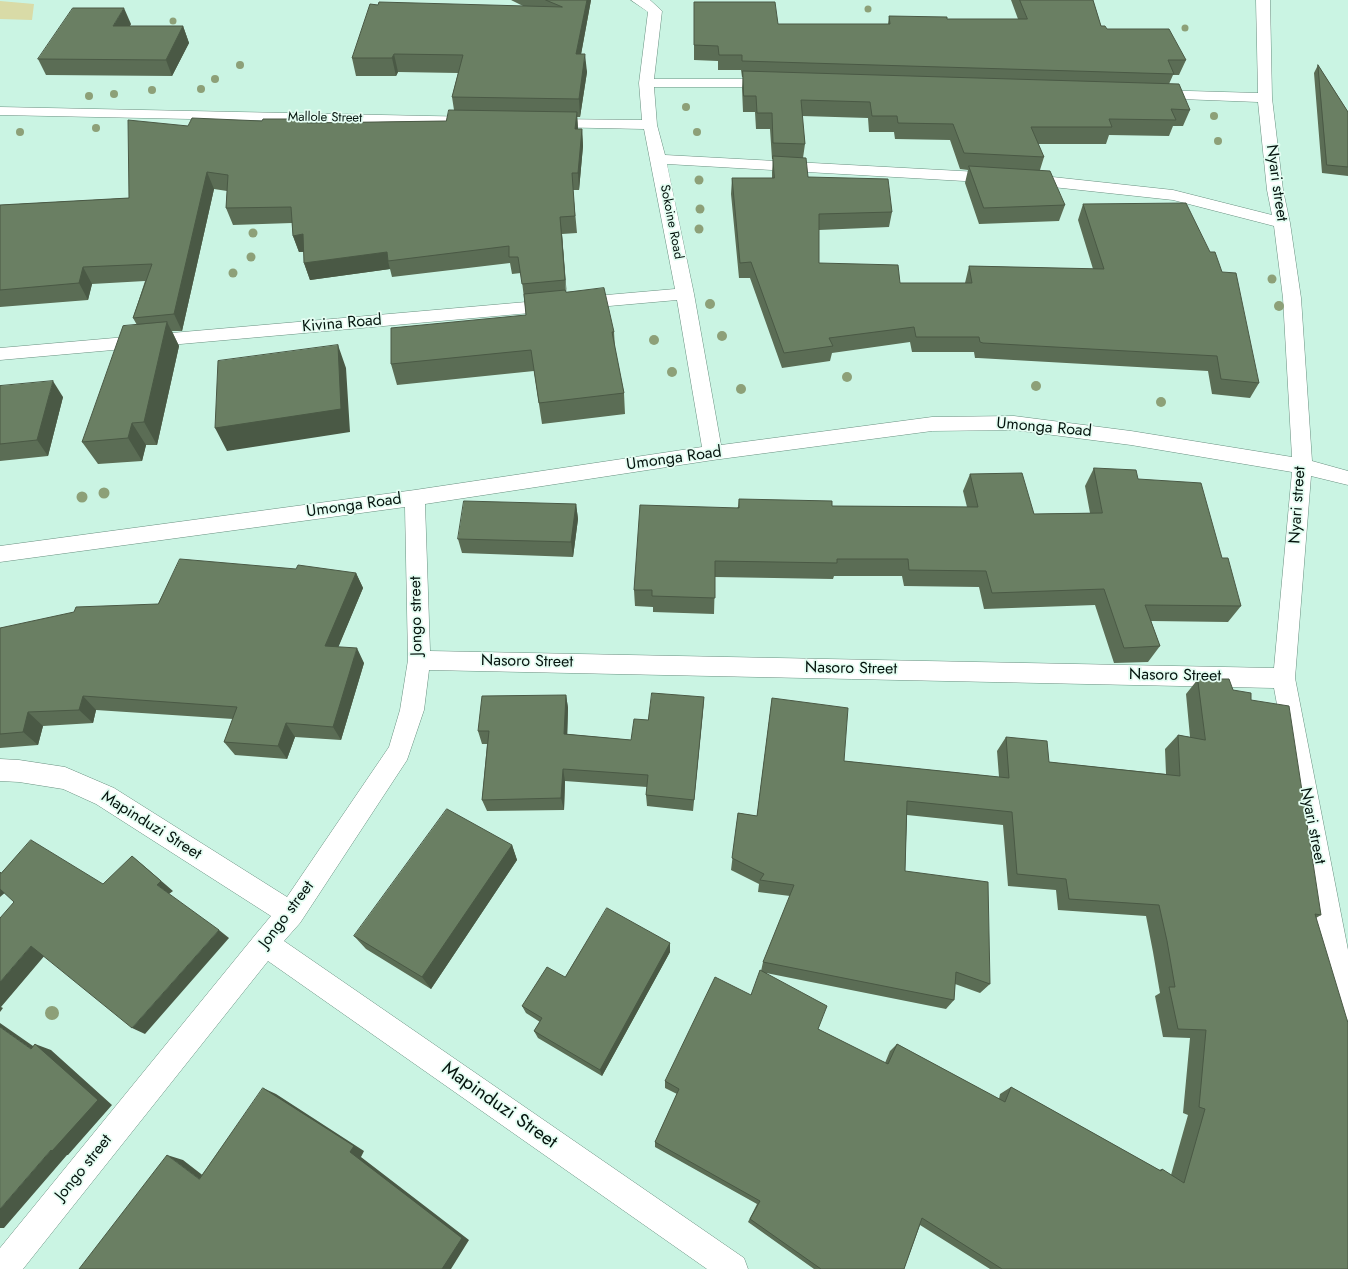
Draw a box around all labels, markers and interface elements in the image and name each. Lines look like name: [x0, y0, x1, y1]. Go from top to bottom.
street label: Mallole Street: [288, 110, 362, 126]
street label: Nyari street: [1261, 143, 1291, 223]
street label: Sokoine Road: [656, 183, 686, 261]
street label: Kivina Road: [301, 311, 383, 337]
street label: Umonga Road: [995, 414, 1093, 442]
street label: Umonga Road: [625, 443, 723, 475]
street label: Nyari street: [1286, 466, 1310, 544]
street label: Umonga Road: [305, 490, 403, 522]
street label: Jongo street: [407, 576, 427, 656]
street label: Nasoro Street: [481, 652, 573, 672]
street label: Nasoro Street: [805, 659, 897, 679]
street label: Nasoro Street: [1129, 666, 1221, 686]
street label: Nyari street: [1295, 786, 1329, 866]
street label: Mapinduzi Street: [97, 788, 205, 864]
street label: Jongo street: [255, 877, 319, 953]
street label: Mapinduzi Street: [437, 1058, 561, 1154]
street label: Jongo street: [52, 1131, 116, 1205]

